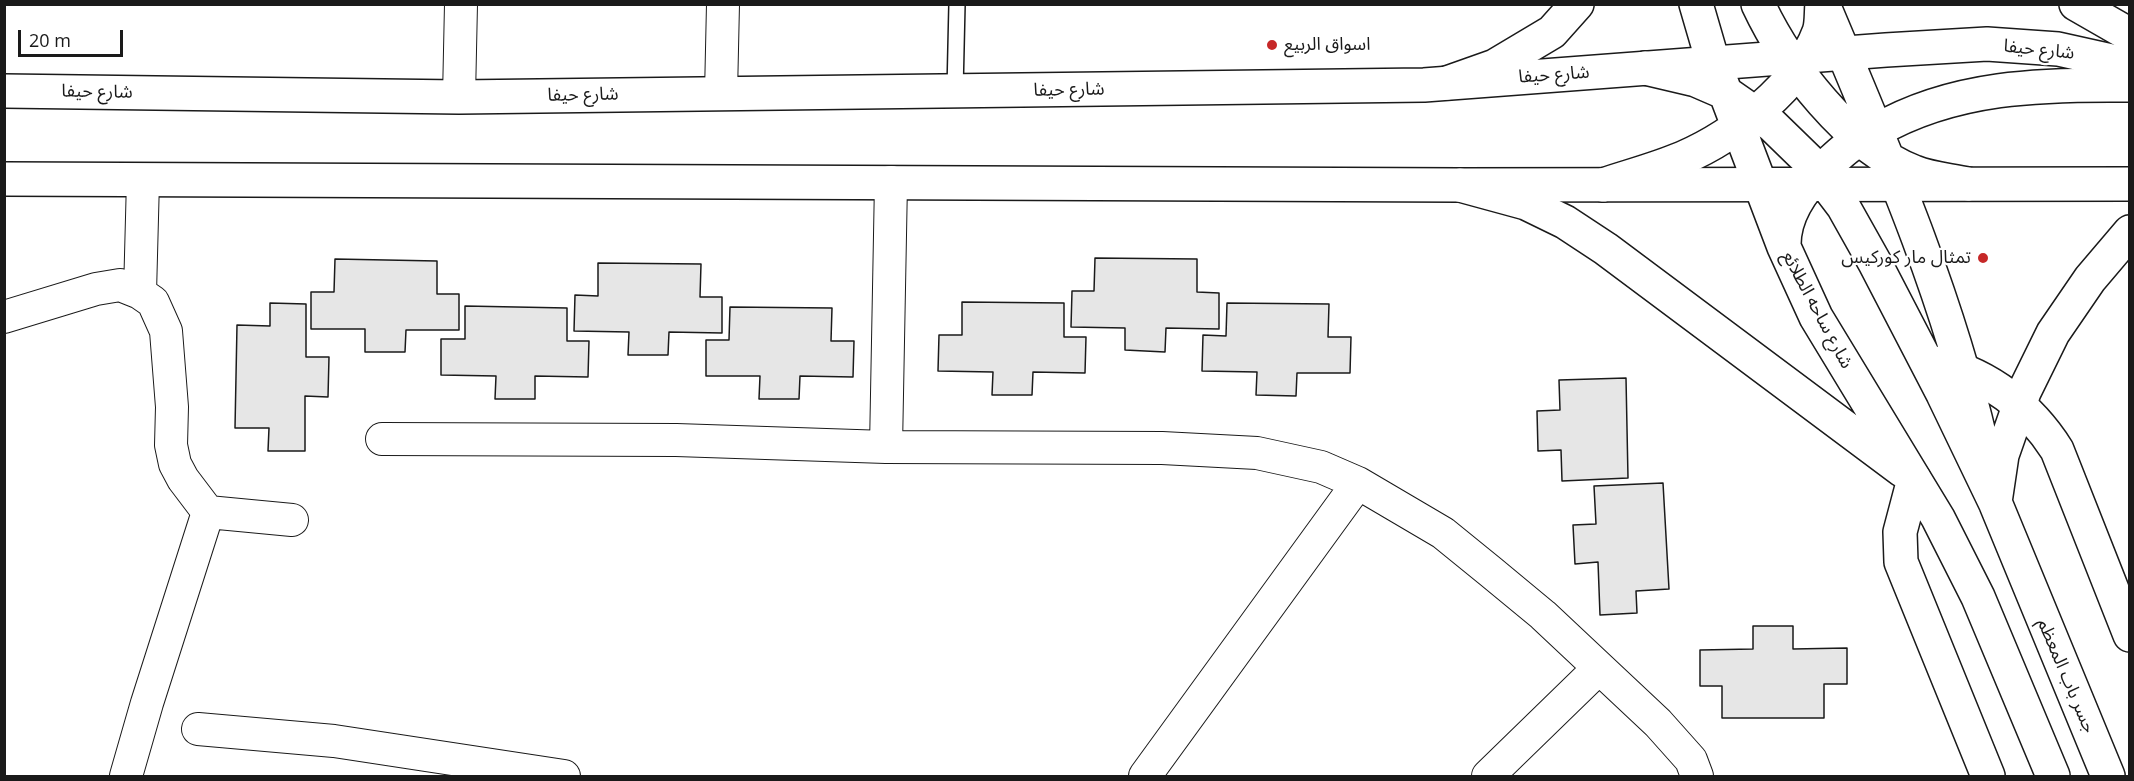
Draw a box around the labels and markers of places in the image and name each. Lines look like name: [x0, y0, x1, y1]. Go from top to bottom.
place label: اسواق الربيع: [1284, 34, 1370, 56]
marker: اسواق الربيع: [1265, 38, 1279, 52]
place label: تمثال مار كوركيس: [1841, 247, 1971, 269]
marker: تمثال مار كوركيس: [1976, 251, 1990, 265]

